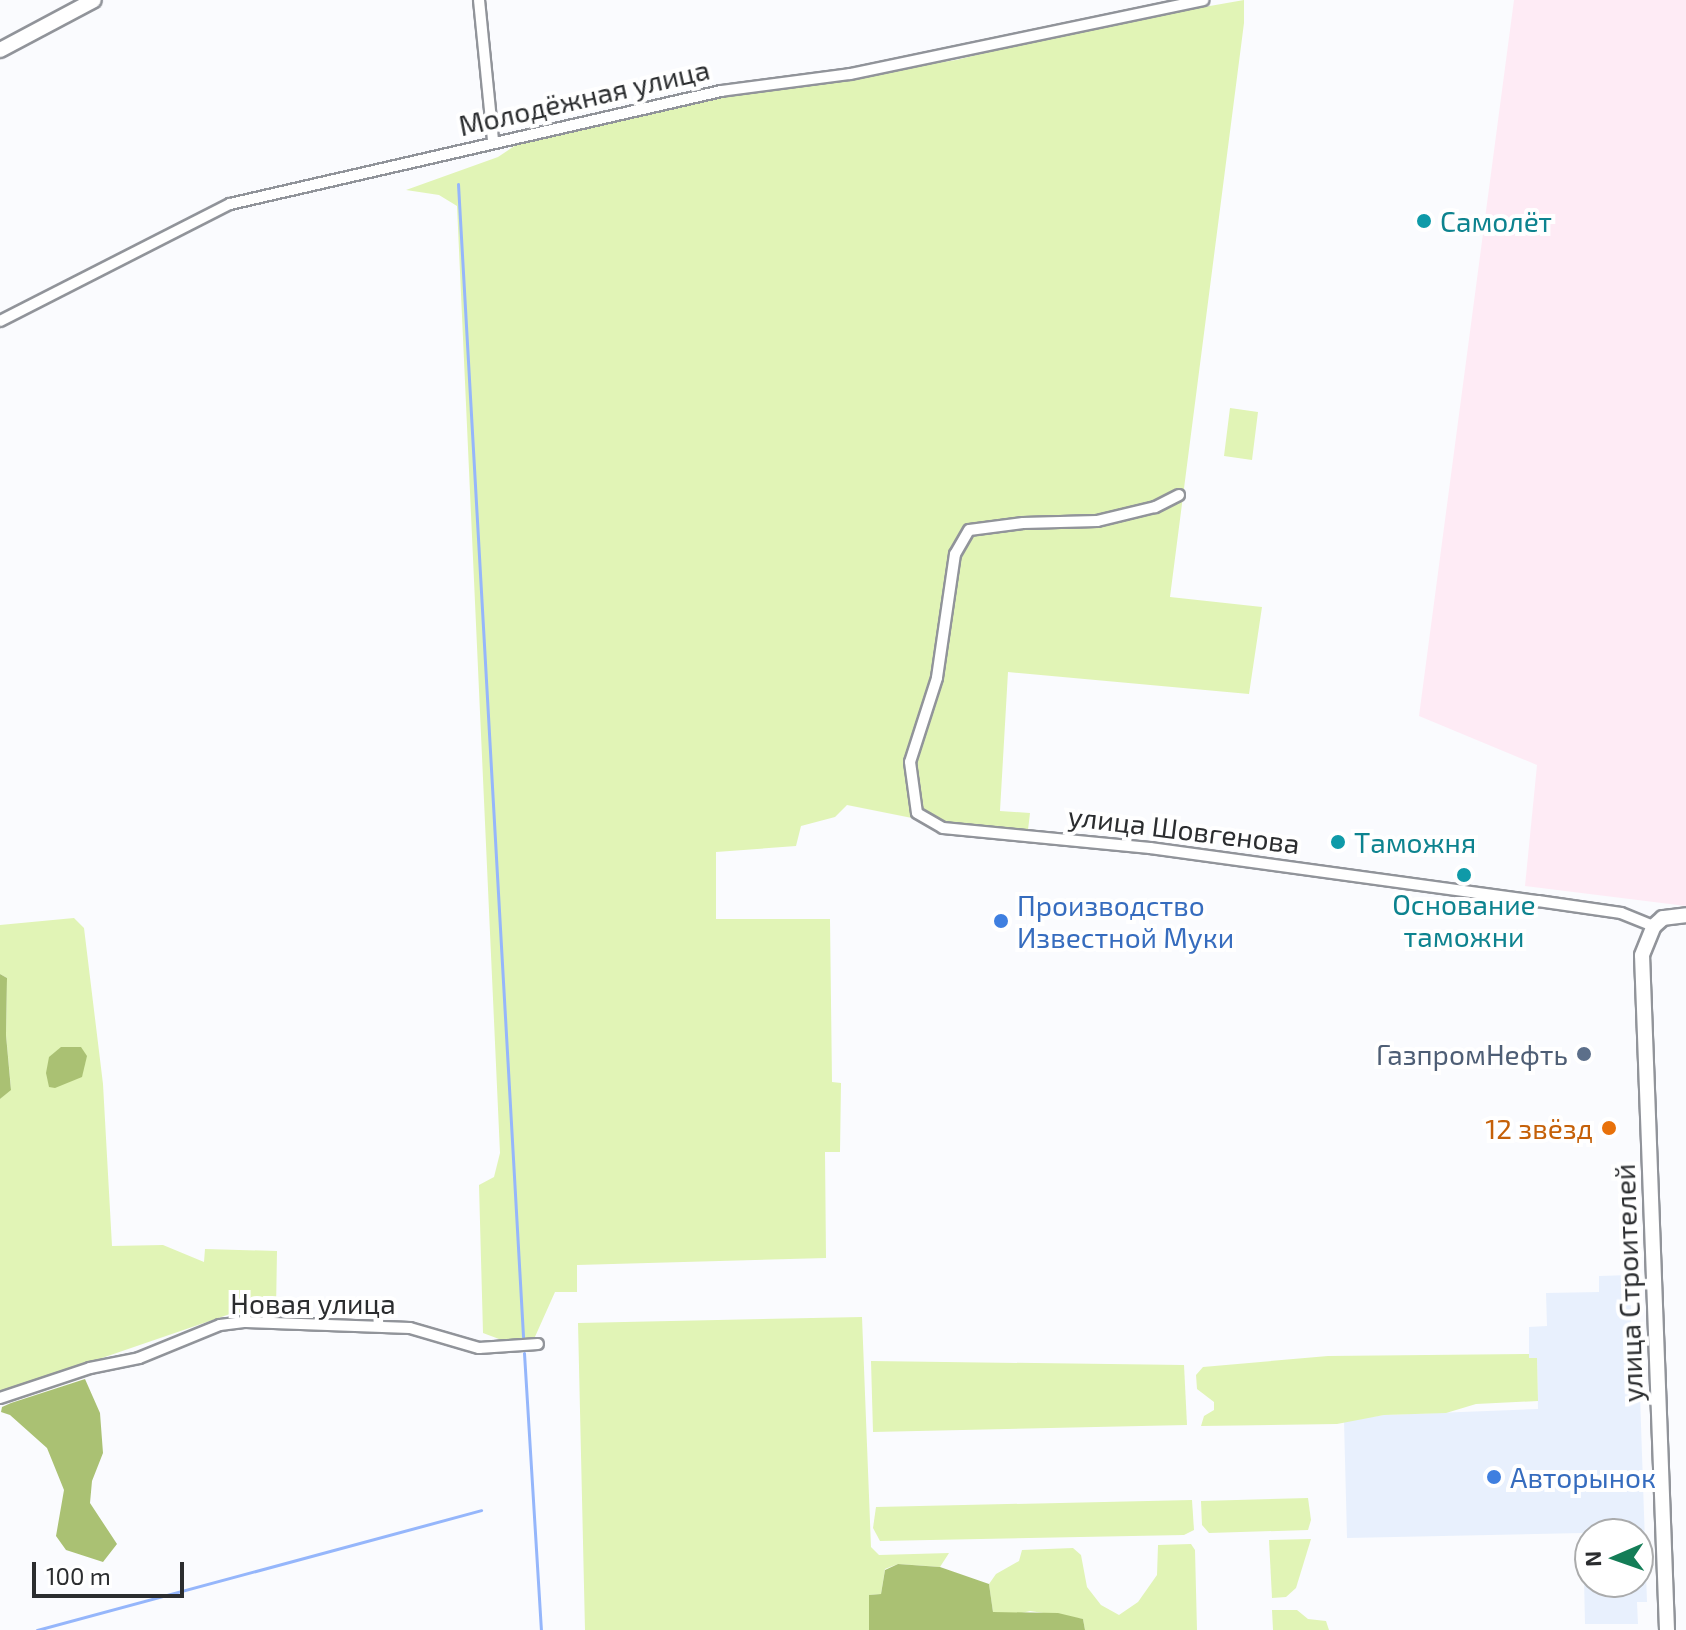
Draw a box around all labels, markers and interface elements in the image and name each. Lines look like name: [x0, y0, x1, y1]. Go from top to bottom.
street label: Молодёжная улица: [455, 52, 713, 142]
place label: Самолёт: [1440, 204, 1552, 238]
marker: Самолёт: [1415, 212, 1433, 230]
street label: улица Шовгенова: [1066, 798, 1302, 860]
place label: Таможня: [1354, 825, 1476, 859]
marker: Таможня: [1329, 833, 1347, 851]
marker: Основание таможни: [1455, 866, 1473, 884]
place label: Основание таможни: [1392, 887, 1536, 953]
place label: Производство Известной Муки: [1017, 888, 1234, 954]
marker: Производство Известной Муки: [992, 912, 1010, 930]
place label: ГазпромНефть: [1376, 1037, 1568, 1071]
marker: ГазпромНефть: [1575, 1045, 1593, 1063]
place label: 12 звёзд: [1485, 1111, 1593, 1145]
marker: 12 звёзд: [1600, 1119, 1618, 1137]
street label: улица Строителей: [1607, 1163, 1649, 1403]
street label: Новая улица: [230, 1286, 396, 1320]
place label: Авторынок: [1510, 1460, 1656, 1494]
marker: Авторынок: [1485, 1468, 1503, 1486]
north arrow: [1574, 1518, 1654, 1598]
scale bar: [36, 1546, 188, 1596]
text: N: [1579, 1550, 1605, 1567]
text: 100 m: [46, 1561, 111, 1590]

